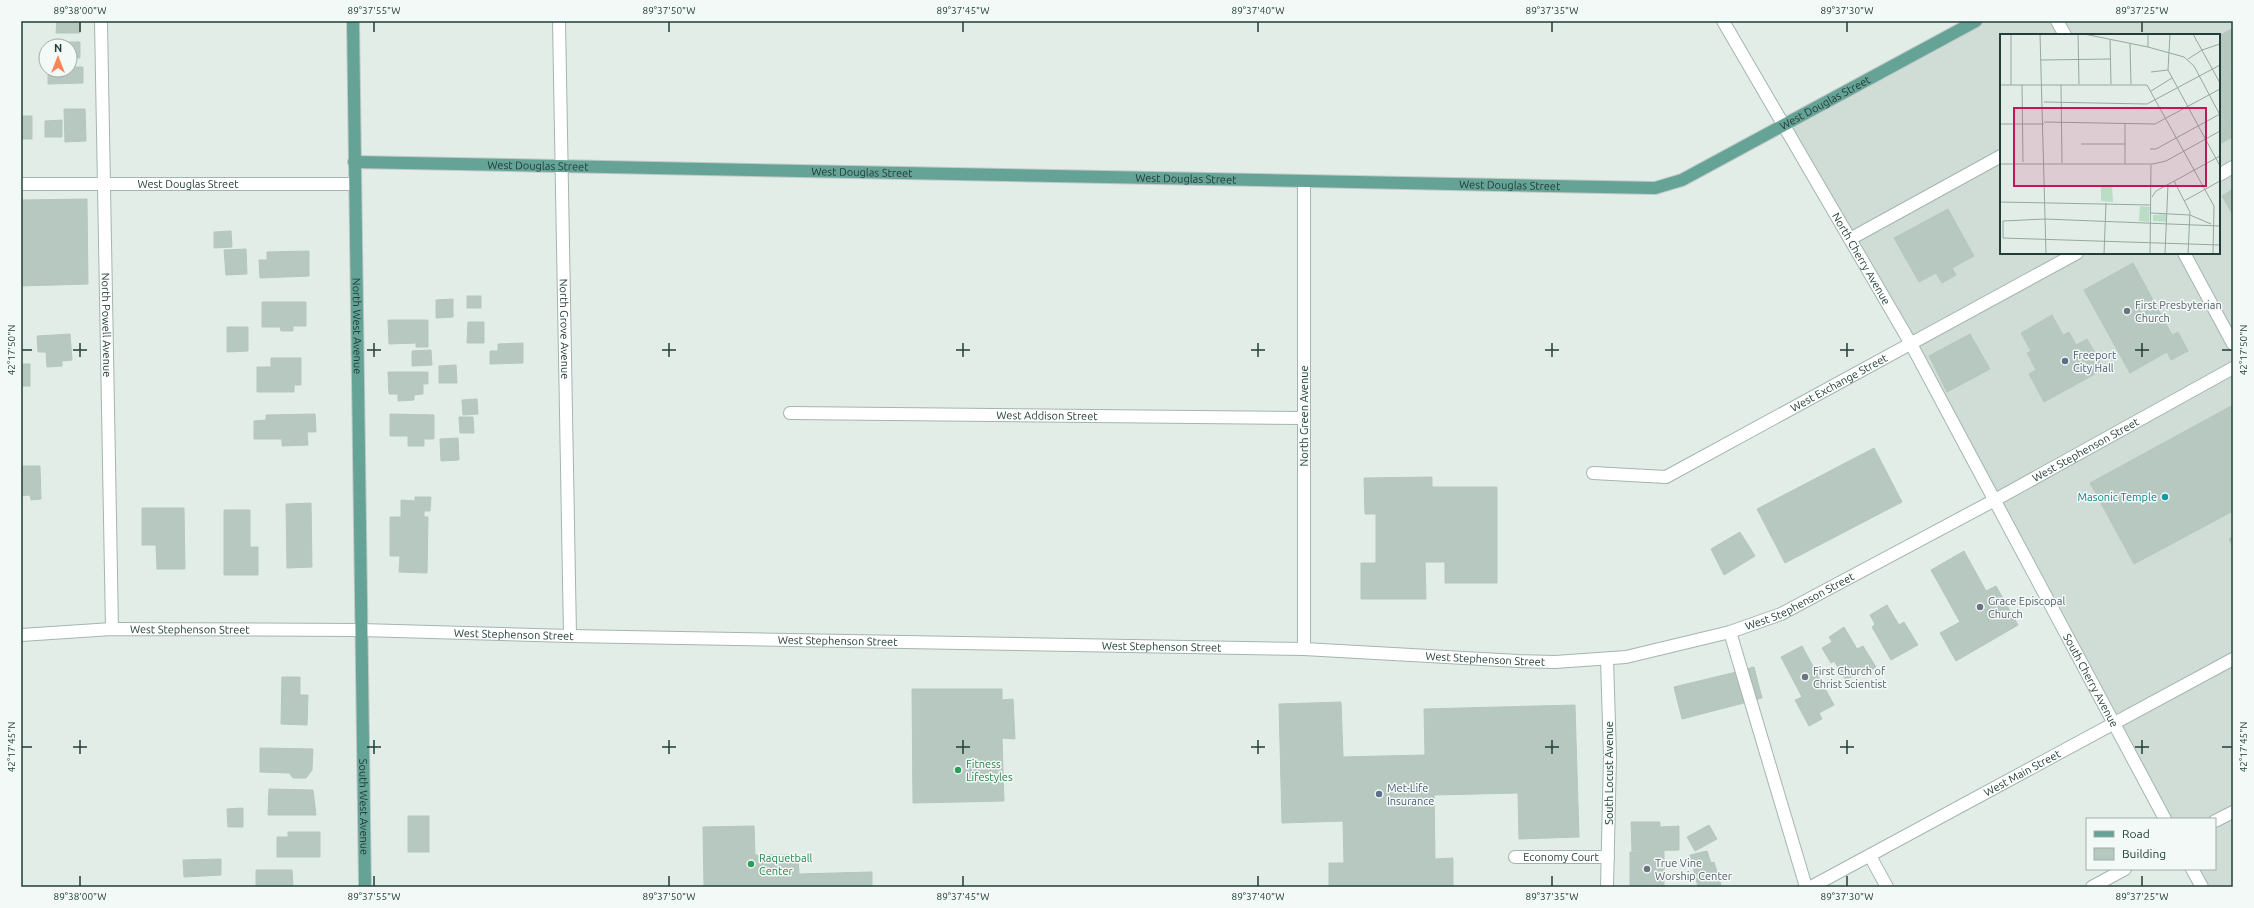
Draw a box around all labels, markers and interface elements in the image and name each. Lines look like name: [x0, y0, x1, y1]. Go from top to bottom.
text: 89°38'00"W: [54, 5, 106, 16]
text: 89°37'55"W: [348, 5, 400, 16]
text: 89°37'50"W: [643, 5, 695, 16]
text: 89°37'45"W: [937, 5, 989, 16]
text: 89°37'40"W: [1232, 5, 1284, 16]
text: 89°37'35"W: [1526, 5, 1578, 16]
text: 89°37'30"W: [1821, 5, 1873, 16]
text: 89°37'25"W: [2116, 5, 2168, 16]
inset map: [2000, 34, 2220, 254]
north arrow: [38, 38, 78, 78]
text: N: [54, 42, 62, 54]
street label: West Douglas Street: [1778, 73, 1873, 132]
street label: West Douglas Street: [487, 159, 589, 173]
street label: West Douglas Street: [811, 165, 913, 179]
street label: West Douglas Street: [1135, 172, 1237, 186]
street label: West Douglas Street: [137, 178, 239, 190]
street label: West Douglas Street: [1459, 178, 1561, 192]
street label: North Cherry Avenue: [1830, 211, 1893, 307]
street label: North Powell Avenue: [100, 273, 113, 377]
street label: North West Avenue: [351, 278, 364, 374]
street label: North Grove Avenue: [558, 279, 571, 379]
place label: First Presbyterian Church: [2135, 299, 2222, 324]
marker: First Presbyterian Church: [2122, 306, 2132, 316]
text: 42°17'50"N: [6, 325, 17, 375]
text: 42°17'50"N: [2238, 325, 2249, 375]
place label: Freeport City Hall: [2073, 349, 2117, 374]
street label: West Exchange Street: [1788, 351, 1890, 414]
marker: Freeport City Hall: [2060, 356, 2070, 366]
street label: North Green Avenue: [1298, 365, 1310, 467]
street label: West Addison Street: [996, 409, 1098, 422]
street label: West Stephenson Street: [2030, 415, 2141, 484]
place label: Masonic Temple: [2077, 491, 2157, 503]
marker: Masonic Temple: [2160, 492, 2170, 502]
street label: West Stephenson Street: [1743, 570, 1857, 632]
place label: Grace Episcopal Church: [1988, 595, 2065, 620]
marker: Grace Episcopal Church: [1975, 602, 1985, 612]
street label: West Stephenson Street: [130, 623, 250, 636]
street label: West Stephenson Street: [454, 627, 574, 642]
street label: South Cherry Avenue: [2061, 631, 2121, 729]
street label: West Stephenson Street: [778, 634, 898, 648]
street label: West Stephenson Street: [1102, 639, 1222, 654]
street label: West Stephenson Street: [1425, 650, 1546, 668]
place label: First Church of Christ Scientist: [1813, 665, 1887, 690]
marker: First Church of Christ Scientist: [1800, 672, 1810, 682]
street label: South Locust Avenue: [1603, 721, 1615, 825]
text: 42°17'45"N: [6, 722, 17, 772]
text: 42°17'45"N: [2238, 722, 2249, 772]
street label: West Main Street: [1982, 747, 2063, 798]
place label: Fitness Lifestyles: [966, 758, 1013, 783]
street label: South West Avenue: [357, 759, 371, 855]
marker: Fitness Lifestyles: [953, 765, 963, 775]
place label: Met-Life Insurance: [1387, 782, 1434, 807]
marker: Met-Life Insurance: [1374, 789, 1384, 799]
legend: [2086, 818, 2216, 870]
text: Road: [2122, 827, 2150, 840]
text: Building: [2122, 847, 2166, 860]
street label: Economy Court: [1523, 851, 1600, 863]
place label: Raquetball Center: [759, 852, 813, 877]
place label: True Vine Worship Center: [1655, 857, 1733, 882]
marker: Raquetball Center: [746, 859, 756, 869]
marker: True Vine Worship Center: [1642, 864, 1652, 874]
text: 89°38'00"W: [54, 891, 106, 902]
text: 89°37'55"W: [348, 891, 400, 902]
text: 89°37'50"W: [643, 891, 695, 902]
text: 89°37'45"W: [937, 891, 989, 902]
text: 89°37'40"W: [1232, 891, 1284, 902]
text: 89°37'35"W: [1526, 891, 1578, 902]
text: 89°37'30"W: [1821, 891, 1873, 902]
text: 89°37'25"W: [2116, 891, 2168, 902]

